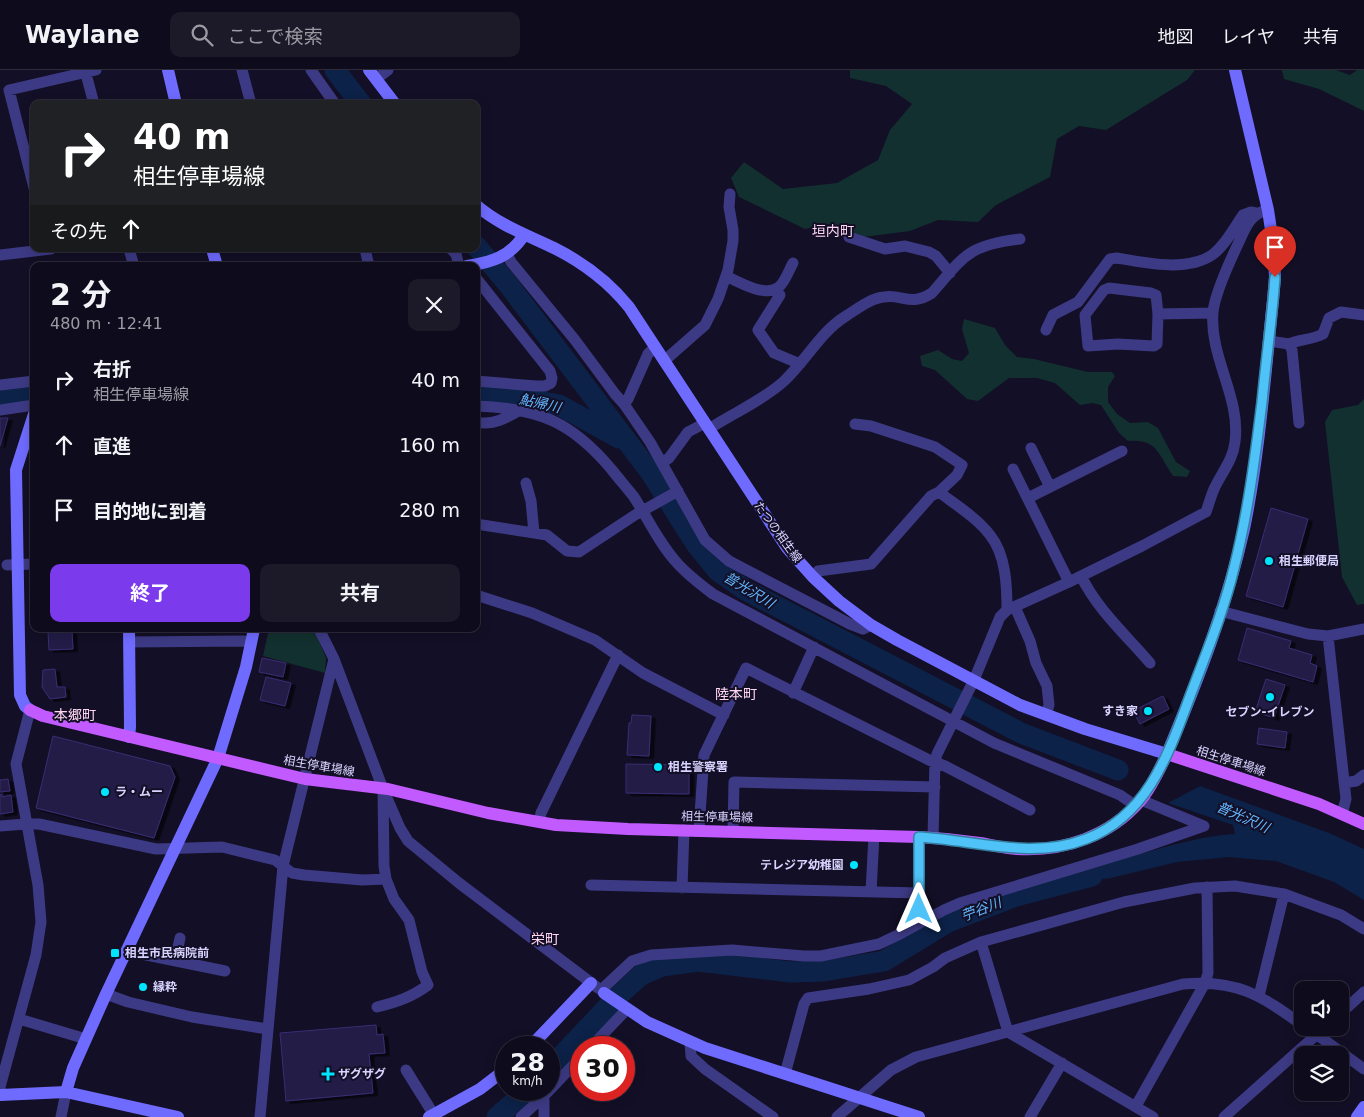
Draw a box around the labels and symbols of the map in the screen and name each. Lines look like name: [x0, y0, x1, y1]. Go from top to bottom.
district label: 垣内町: [812, 223, 854, 239]
pin: [1254, 226, 1296, 277]
water label: 鮎帰川: [518, 390, 564, 416]
street label: たつの相生線: [751, 499, 805, 565]
place label: 相生郵便局: [1279, 554, 1339, 568]
marker: 相生郵便局: [1263, 555, 1275, 567]
water label: 普光沢川: [721, 569, 779, 612]
district label: 陸本町: [715, 686, 757, 702]
marker: セブン-イレブン: [1264, 691, 1276, 703]
place label: すき家: [1102, 704, 1138, 718]
marker: すき家: [1142, 705, 1154, 717]
place label: セブン-イレブン: [1226, 705, 1314, 719]
district label: 本郷町: [54, 707, 96, 723]
street label: 相生停車場線: [1195, 743, 1267, 779]
street label: 相生停車場線: [282, 753, 356, 779]
place label: 相生警察署: [668, 760, 728, 774]
marker: 相生警察署: [652, 761, 664, 773]
place label: ラ・ムー: [115, 785, 163, 799]
marker: ラ・ムー: [99, 786, 111, 798]
water label: 普光沢川: [1214, 798, 1274, 837]
street label: 相生停車場線: [681, 809, 753, 825]
place label: テレジア幼稚園: [760, 858, 844, 872]
marker: テレジア幼稚園: [848, 859, 860, 871]
position arrow: [892, 882, 944, 934]
water label: 苧谷川: [959, 893, 1005, 924]
district label: 栄町: [531, 931, 559, 947]
place label: 相生市民病院前: [125, 946, 209, 960]
marker: 相生市民病院前: [109, 947, 121, 959]
place label: 縁粋: [153, 980, 177, 994]
marker: 縁粋: [137, 981, 149, 993]
speed limit sign: 30: [570, 1036, 635, 1101]
place label: ザグザグ: [338, 1067, 386, 1081]
marker: ザグザグ: [322, 1068, 334, 1080]

